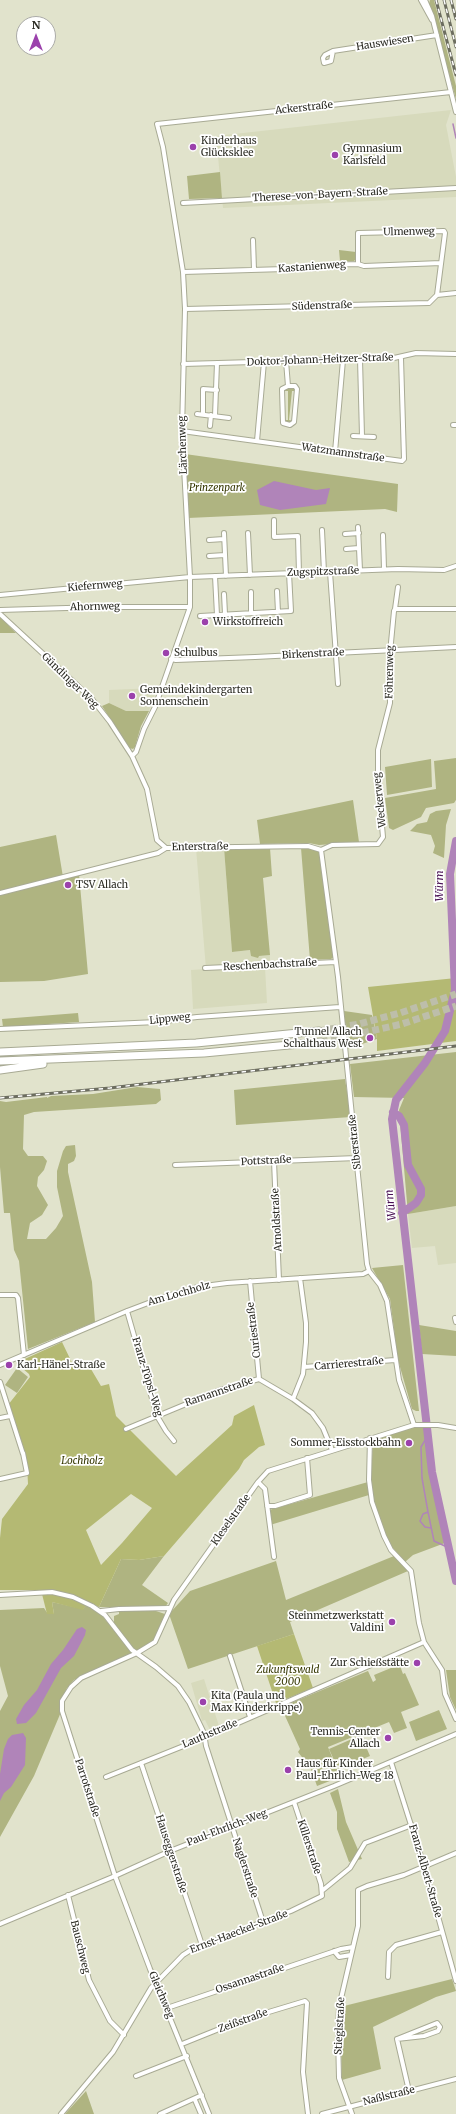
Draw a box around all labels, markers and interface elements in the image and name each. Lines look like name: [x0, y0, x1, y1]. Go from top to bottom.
north arrow: [16, 16, 56, 56]
text: N: [32, 18, 40, 32]
street label: Hauswiesen: [355, 33, 415, 53]
street label: Ackerstraße: [274, 99, 334, 117]
place label: Kinderhaus Glücksklee: [201, 135, 257, 158]
marker: Kinderhaus Glücksklee: [188, 142, 198, 152]
place label: Gymnasium Karlsfeld: [343, 143, 402, 166]
marker: Gymnasium Karlsfeld: [330, 150, 340, 160]
street label: Therese-von-Bayern-Straße: [252, 185, 388, 205]
street label: Ulmenweg: [383, 226, 435, 238]
street label: Kastanienweg: [278, 259, 346, 275]
street label: Südenstraße: [292, 299, 352, 313]
street label: Doktor-Johann-Heitzer-Straße: [246, 351, 394, 369]
street label: Lärchenweg: [176, 415, 190, 475]
street label: Watzmannstraße: [301, 441, 385, 465]
park label: Prinzenpark: [189, 482, 245, 494]
street label: Zugspitzstraße: [287, 565, 359, 579]
street label: Kiefernweg: [67, 578, 123, 594]
street label: Ahornweg: [70, 601, 120, 613]
place label: Wirkstoffreich: [213, 616, 283, 628]
marker: Wirkstoffreich: [200, 617, 210, 627]
street label: Föhrenweg: [384, 645, 396, 699]
street label: Birkenstraße: [281, 646, 345, 662]
place label: Schulbus: [174, 647, 218, 659]
marker: Schulbus: [161, 648, 171, 658]
street label: Gündinger Weg: [39, 651, 101, 711]
place label: Gemeindekindergarten Sonnenschein: [140, 684, 252, 708]
marker: Gemeindekindergarten Sonnenschein: [127, 691, 137, 701]
street label: Weckerweg: [371, 772, 389, 828]
street label: Enterstraße: [172, 841, 228, 853]
water label: Würm: [433, 870, 447, 902]
place label: TSV Allach: [76, 879, 128, 891]
marker: TSV Allach: [63, 880, 73, 890]
street label: Reschenbachstraße: [223, 957, 317, 973]
street label: Lippweg: [149, 1011, 191, 1027]
place label: Tunnel Allach Schalthaus West: [283, 1026, 362, 1050]
marker: Tunnel Allach Schalthaus West: [365, 1033, 375, 1043]
street label: Siberstraße: [346, 1114, 364, 1170]
street label: Pottstraße: [240, 1154, 292, 1168]
street label: Arnoldstraße: [269, 1188, 285, 1252]
water label: Würm: [383, 1189, 399, 1221]
street label: Am Lochholz: [147, 1279, 211, 1309]
street label: Curiestraße: [245, 1301, 263, 1359]
street label: Franz-Töpsl-Weg: [129, 1336, 165, 1418]
street label: Carrierestraße: [314, 1355, 384, 1373]
place label: Karl-Hänel-Straße: [17, 1359, 105, 1371]
marker: Karl-Hänel-Straße: [4, 1360, 14, 1370]
street label: Ramannstraße: [183, 1375, 255, 1409]
place label: Sommer-Eisstockbahn: [291, 1437, 401, 1449]
marker: Sommer-Eisstockbahn: [404, 1438, 414, 1448]
park label: Lochholz: [61, 1455, 103, 1467]
street label: Kleselstraße: [209, 1492, 253, 1548]
place label: Steinmetzwerkstatt Valdini: [289, 1610, 384, 1634]
marker: Steinmetzwerkstatt Valdini: [387, 1617, 397, 1627]
place label: Zur Schießstätte: [330, 1657, 409, 1669]
marker: Zur Schießstätte: [412, 1658, 422, 1668]
park label: Zukunftswald 2000: [257, 1664, 319, 1688]
place label: Kita (Paula und Max Kinderkrippe): [211, 1690, 302, 1714]
marker: Kita (Paula und Max Kinderkrippe): [198, 1697, 208, 1707]
street label: Lauthstraße: [181, 1717, 239, 1751]
place label: Tennis-Center Allach: [311, 1726, 380, 1750]
marker: Tennis-Center Allach: [383, 1733, 393, 1743]
street label: Parrotstraße: [72, 1757, 102, 1819]
place label: Haus für Kinder Paul-Ehrlich-Weg 18: [296, 1758, 394, 1782]
marker: Haus für Kinder Paul-Ehrlich-Weg 18: [283, 1765, 293, 1775]
street label: Paul-Ehrlich-Weg: [185, 1807, 269, 1849]
street label: Hauseggerstraße: [153, 1813, 189, 1895]
street label: Killerstraße: [295, 1818, 323, 1876]
street label: Franz-Albert-Straße: [406, 1823, 444, 1919]
street label: Naglerstraße: [230, 1837, 260, 1899]
street label: Ernst-Haeckel-Straße: [188, 1908, 290, 1956]
street label: Bauschweg: [68, 1919, 92, 1975]
street label: Ossannastraße: [214, 1962, 286, 1996]
street label: Gleichweg: [146, 1970, 176, 2020]
street label: Stieglstraße: [332, 1997, 348, 2055]
street label: Zeißstraße: [217, 2007, 269, 2035]
street label: Naßlstraße: [362, 2084, 416, 2108]

